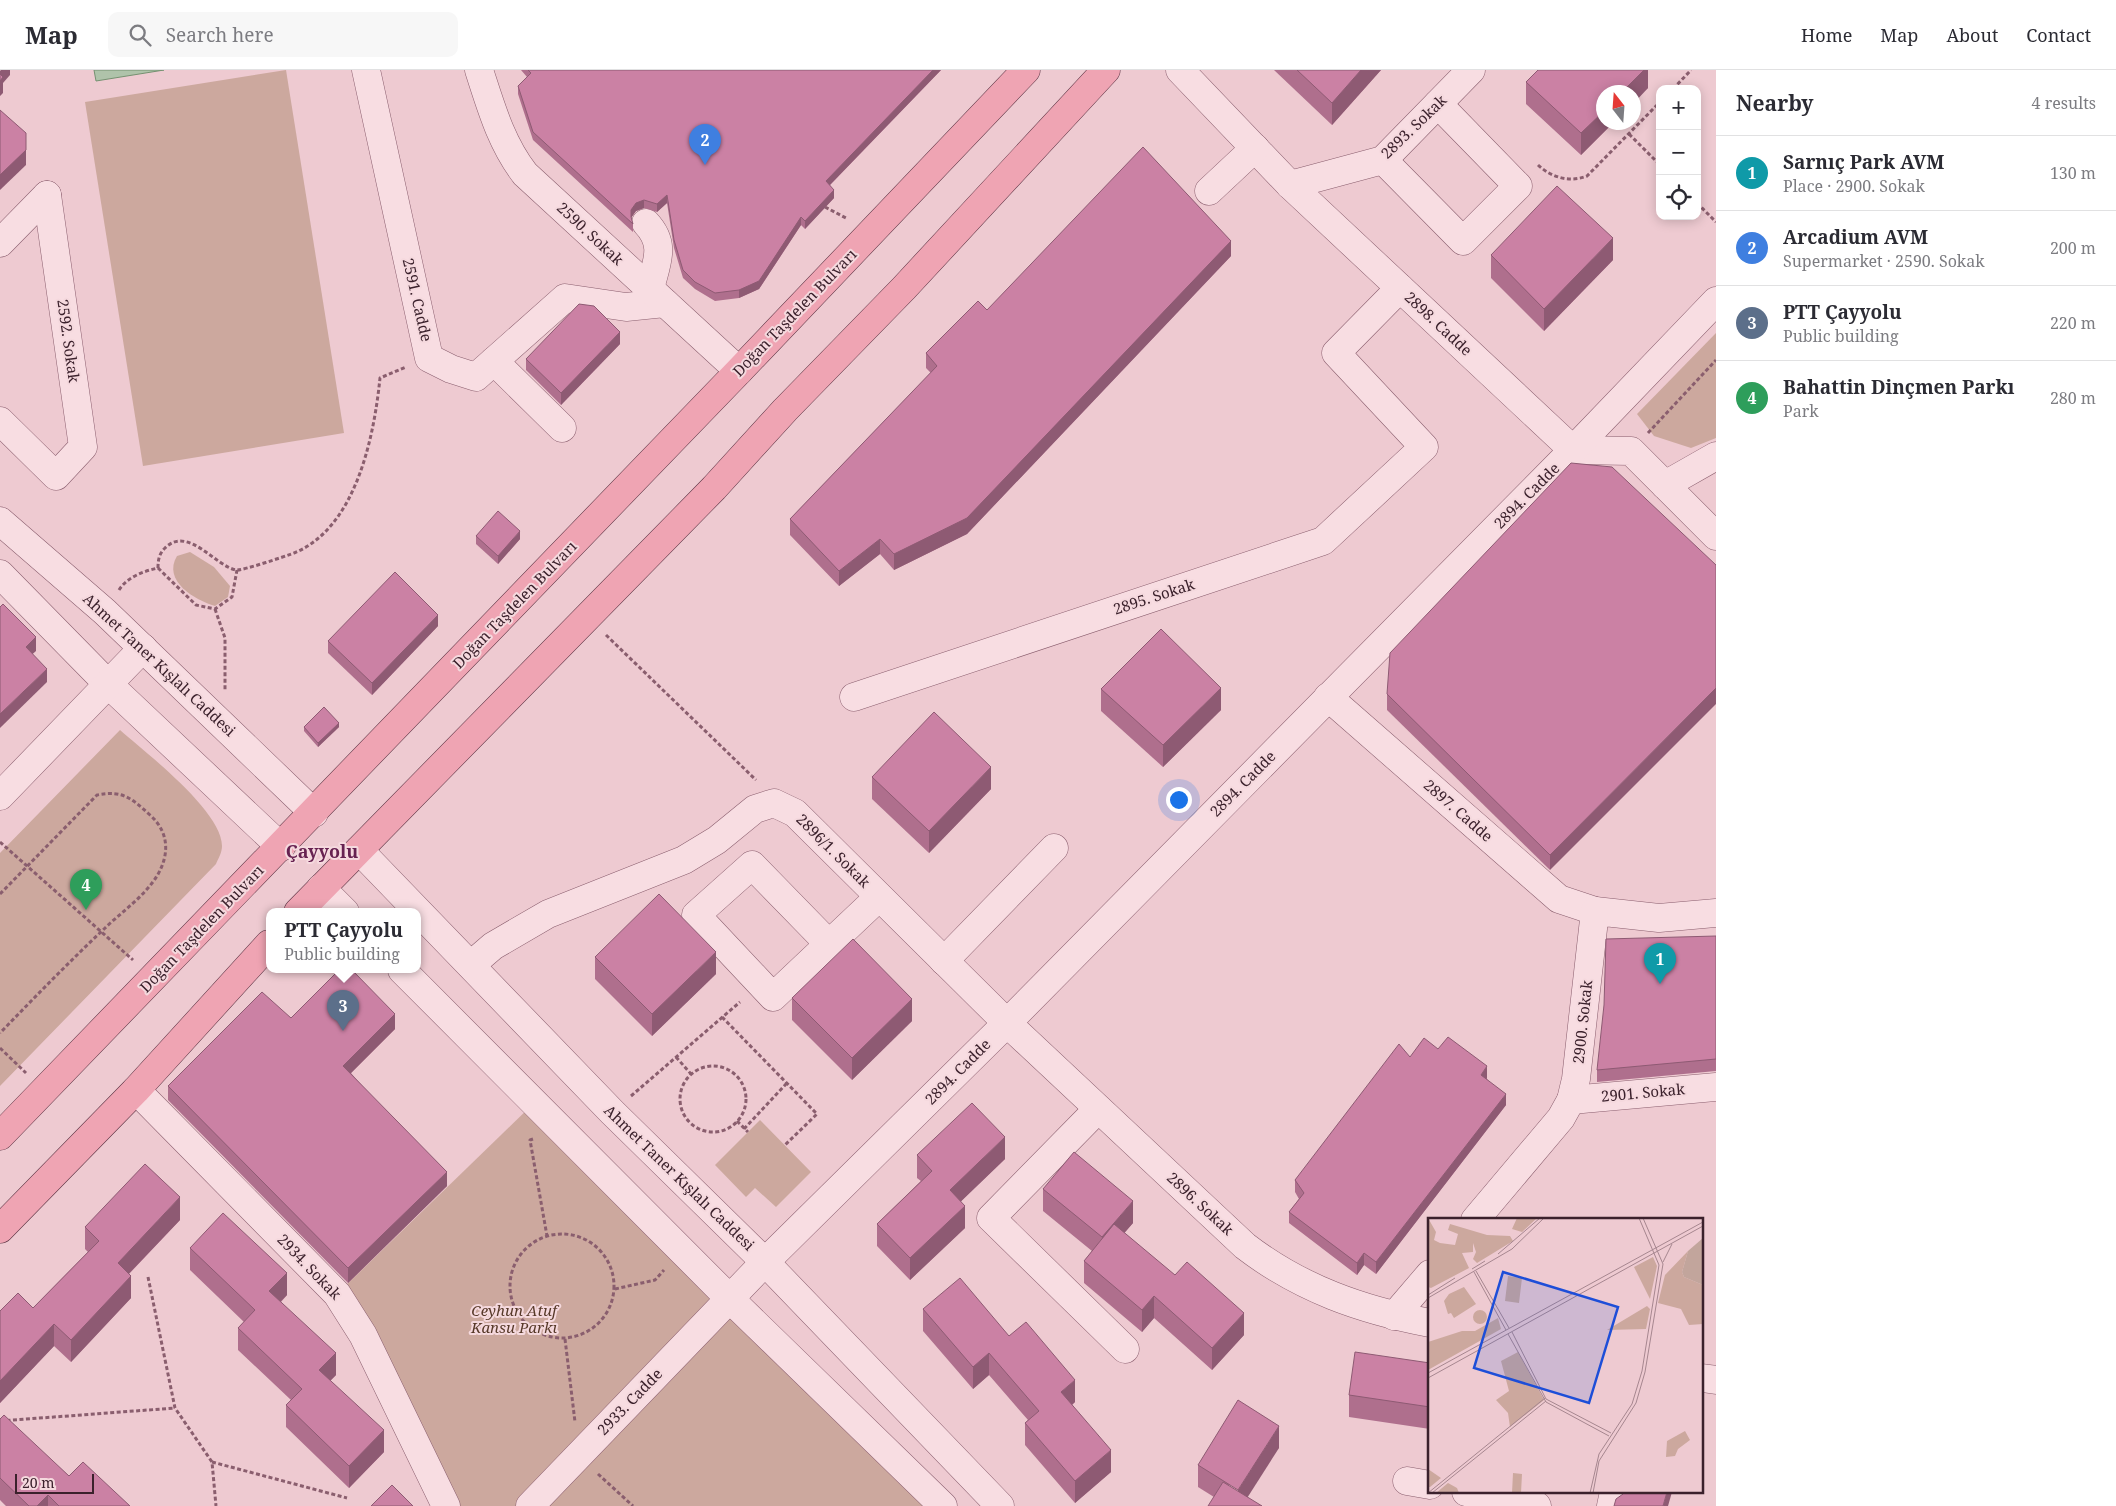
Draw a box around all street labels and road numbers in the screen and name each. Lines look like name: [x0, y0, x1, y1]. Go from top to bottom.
street label: 2893. Sokak: [1376, 90, 1451, 163]
street label: 2590. Sokak: [553, 197, 628, 269]
street label: Doğan Taşdelen Bulvarı: [728, 244, 861, 380]
street label: 2591. Cadde: [399, 256, 437, 344]
street label: 2898. Cadde: [1401, 287, 1477, 360]
street label: 2592. Sokak: [53, 298, 85, 384]
street label: 2894. Cadde: [1489, 458, 1564, 533]
street label: Doğan Taşdelen Bulvarı: [448, 536, 581, 672]
street label: 2895. Sokak: [1111, 573, 1197, 619]
street label: Ahmet Taner Kışlalı Caddesi: [79, 588, 240, 740]
street label: 2894. Cadde: [1205, 746, 1280, 821]
street label: 2897. Cadde: [1420, 775, 1497, 846]
street label: 2896/1. Sokak: [792, 809, 875, 892]
street label: Doğan Taşdelen Bulvarı: [135, 860, 268, 996]
street label: 2900. Sokak: [1568, 979, 1596, 1065]
street label: 2894. Cadde: [920, 1034, 995, 1109]
street label: 2901. Sokak: [1600, 1078, 1686, 1106]
street label: Ahmet Taner Kışlalı Caddesi: [600, 1100, 759, 1255]
street label: 2896. Sokak: [1163, 1167, 1238, 1239]
street label: 2934. Sokak: [273, 1229, 346, 1304]
street label: 2933. Cadde: [592, 1364, 666, 1439]

